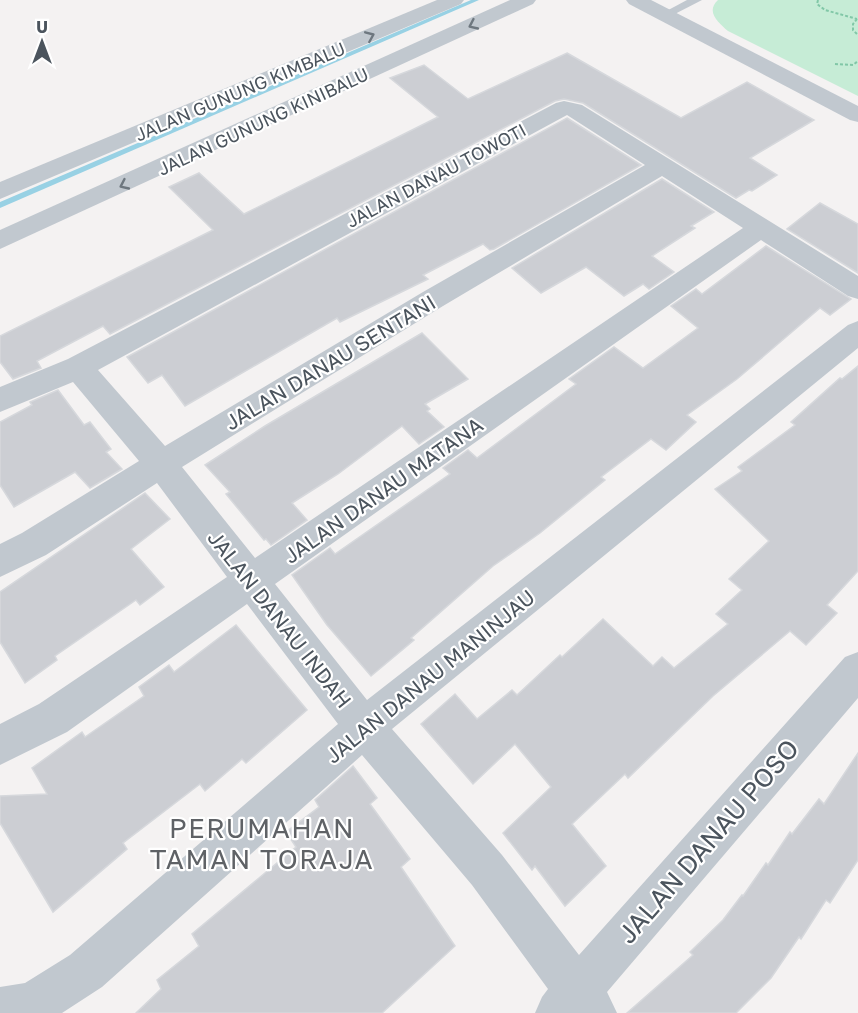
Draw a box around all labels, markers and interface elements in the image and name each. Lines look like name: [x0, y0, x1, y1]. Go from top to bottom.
north arrow: [12, 12, 72, 72]
text: U: [36, 17, 48, 37]
one-way arrow: [468, 17, 479, 29]
one-way arrow: [363, 31, 374, 43]
street label: JALAN GUNUNG KIMBALU: [132, 37, 348, 145]
street label: JALAN GUNUNG KINIBALU: [154, 62, 372, 180]
street label: JALAN DANAU TOWOTI: [342, 118, 530, 232]
one-way arrow: [119, 177, 130, 189]
street label: JALAN DANAU SENTANI: [220, 289, 440, 435]
street label: JALAN DANAU MATANA: [278, 411, 488, 569]
street label: JALAN DANAU INDAH: [203, 525, 357, 713]
street label: JALAN DANAU MANINJAU: [320, 584, 540, 768]
street label: JALAN DANAU POSO: [611, 733, 805, 949]
district label: PERUMAHAN TAMAN TORAJA: [150, 812, 374, 875]

